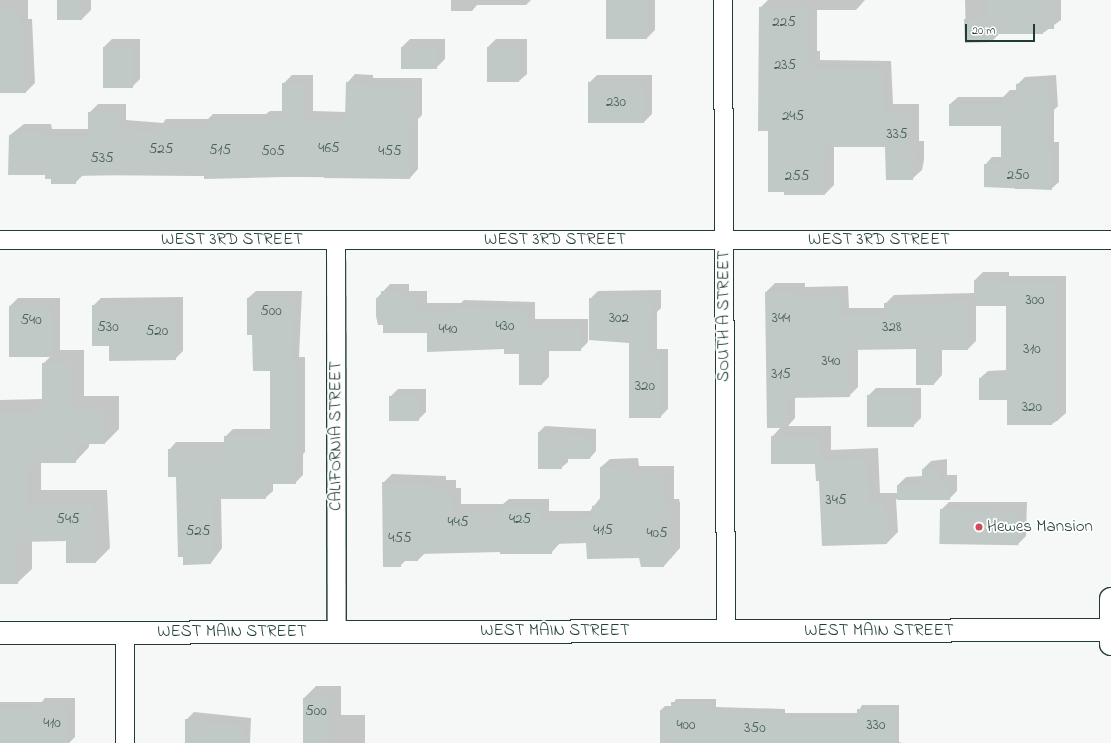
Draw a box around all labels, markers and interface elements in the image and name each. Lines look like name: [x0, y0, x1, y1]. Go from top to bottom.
house number: 225: [772, 14, 796, 32]
scale bar: [967, 16, 1037, 42]
text: 20 m: [972, 22, 995, 40]
house number: 235: [774, 57, 796, 75]
house number: 230: [606, 94, 626, 112]
house number: 245: [782, 108, 804, 126]
house number: 335: [887, 126, 907, 144]
house number: 465: [318, 140, 340, 158]
house number: 525: [149, 141, 173, 159]
house number: 515: [209, 142, 231, 160]
house number: 505: [261, 143, 285, 161]
house number: 455: [378, 143, 402, 161]
house number: 535: [90, 150, 114, 168]
house number: 250: [1007, 167, 1029, 185]
house number: 255: [785, 168, 809, 186]
street label: WEST 3RD STREET: [161, 230, 303, 250]
street label: WEST 3RD STREET: [484, 230, 626, 250]
street label: WEST 3RD STREET: [808, 230, 950, 250]
street label: SOUTH A STREET: [714, 250, 734, 382]
house number: 300: [1025, 292, 1045, 310]
house number: 500: [260, 303, 282, 321]
house number: 302: [609, 310, 629, 328]
house number: 344: [772, 310, 790, 328]
house number: 540: [20, 312, 42, 330]
house number: 430: [496, 318, 514, 336]
house number: 530: [97, 319, 119, 337]
house number: 328: [882, 319, 902, 337]
house number: 440: [439, 321, 457, 339]
house number: 520: [146, 323, 168, 341]
house number: 310: [1023, 341, 1041, 359]
house number: 340: [822, 353, 840, 371]
street label: CALIFORNIA STREET: [326, 361, 346, 511]
house number: 315: [771, 366, 791, 384]
house number: 320: [635, 378, 655, 396]
house number: 320: [1022, 399, 1042, 417]
house number: 345: [826, 492, 846, 510]
house number: 545: [56, 511, 80, 529]
house number: 425: [509, 511, 531, 529]
house number: 445: [448, 514, 468, 532]
place label: Hewes Mansion: [987, 517, 1093, 537]
house number: 415: [593, 522, 613, 540]
marker: Hewes Mansion: [974, 522, 984, 532]
house number: 525: [186, 523, 210, 541]
house number: 405: [646, 525, 668, 543]
house number: 455: [388, 530, 412, 548]
street label: WEST MAIN STREET: [480, 621, 630, 641]
street label: WEST MAIN STREET: [804, 621, 954, 641]
street label: WEST MAIN STREET: [157, 622, 307, 642]
house number: 500: [305, 703, 327, 721]
house number: 410: [43, 715, 61, 733]
house number: 400: [676, 717, 696, 735]
house number: 330: [867, 717, 885, 735]
house number: 350: [744, 720, 766, 738]

